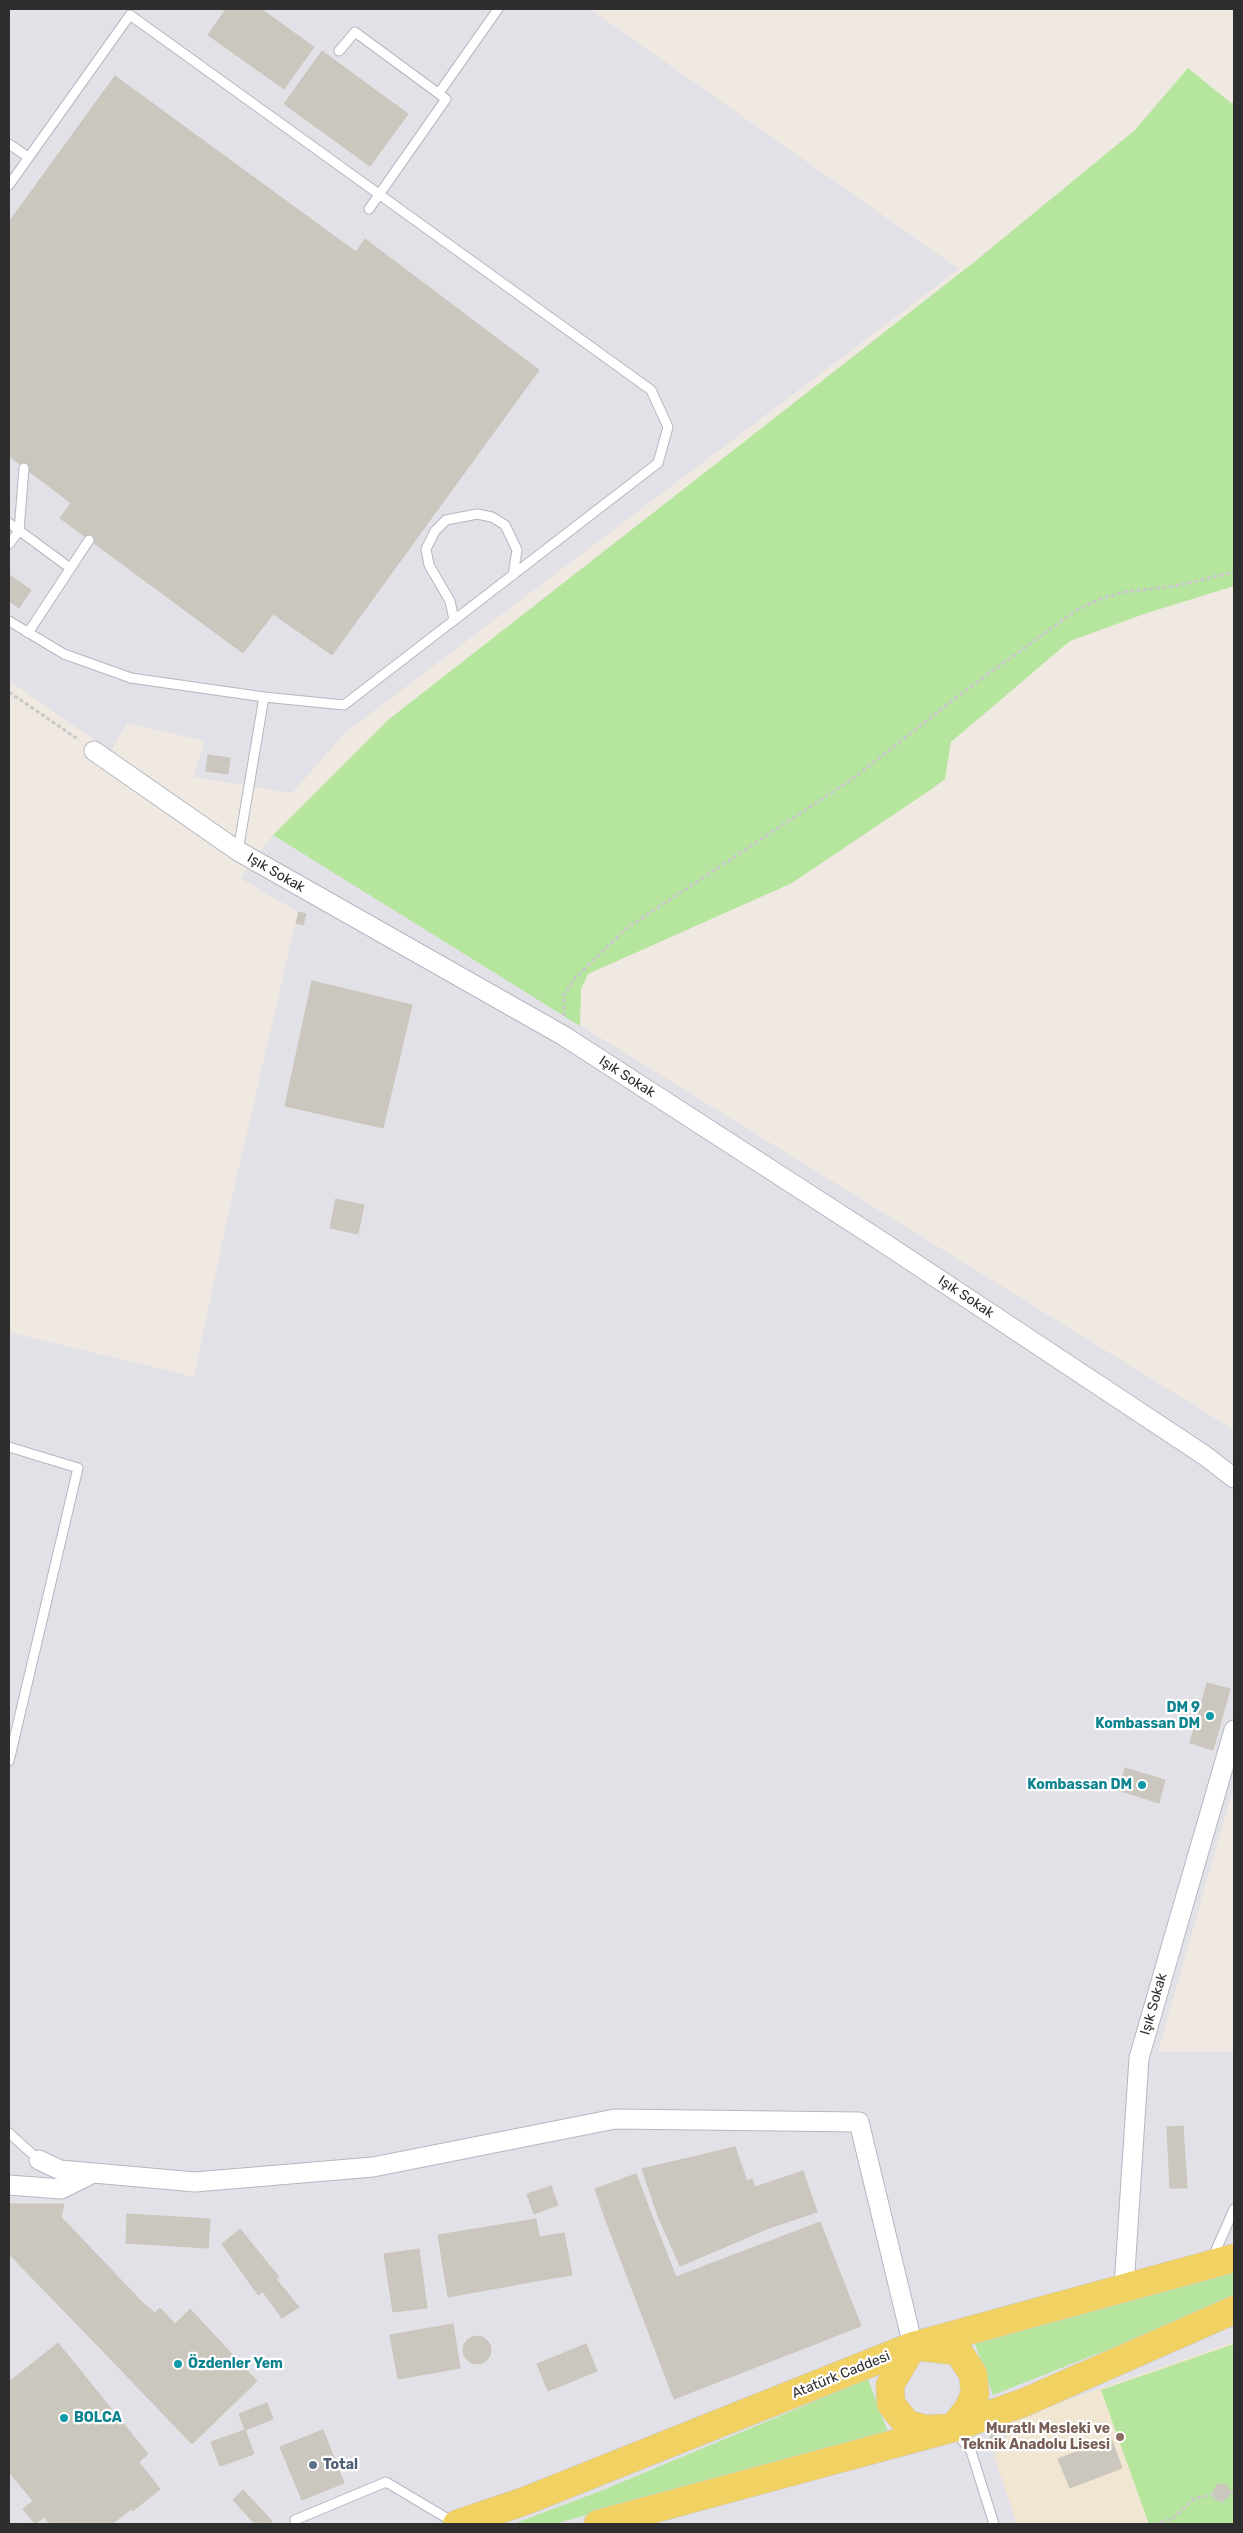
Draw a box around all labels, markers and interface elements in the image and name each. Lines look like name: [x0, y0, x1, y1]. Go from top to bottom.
street label: Işık Sokak: [244, 850, 308, 896]
street label: Işık Sokak: [596, 1053, 658, 1101]
street label: Işık Sokak: [935, 1272, 997, 1322]
place label: DM 9 Kombassan DM: [1095, 1700, 1200, 1732]
marker: DM 9 Kombassan DM: [1204, 1710, 1216, 1722]
place label: Kombassan DM: [1027, 1777, 1132, 1793]
marker: Kombassan DM: [1136, 1779, 1148, 1791]
street label: Işık Sokak: [1137, 1971, 1171, 2037]
street label: Atatürk Caddesi: [790, 2348, 892, 2402]
place label: Özdenler Yem: [188, 2356, 283, 2372]
marker: Özdenler Yem: [172, 2358, 184, 2370]
place label: BOLCA: [74, 2410, 122, 2426]
marker: BOLCA: [58, 2412, 70, 2424]
place label: Muratlı Mesleki ve Teknik Anadolu Lisesi: [961, 2421, 1110, 2454]
marker: Muratlı Mesleki ve Teknik Anadolu Lisesi: [1114, 2431, 1126, 2443]
place label: Total: [323, 2457, 358, 2473]
marker: Total: [307, 2459, 319, 2471]

